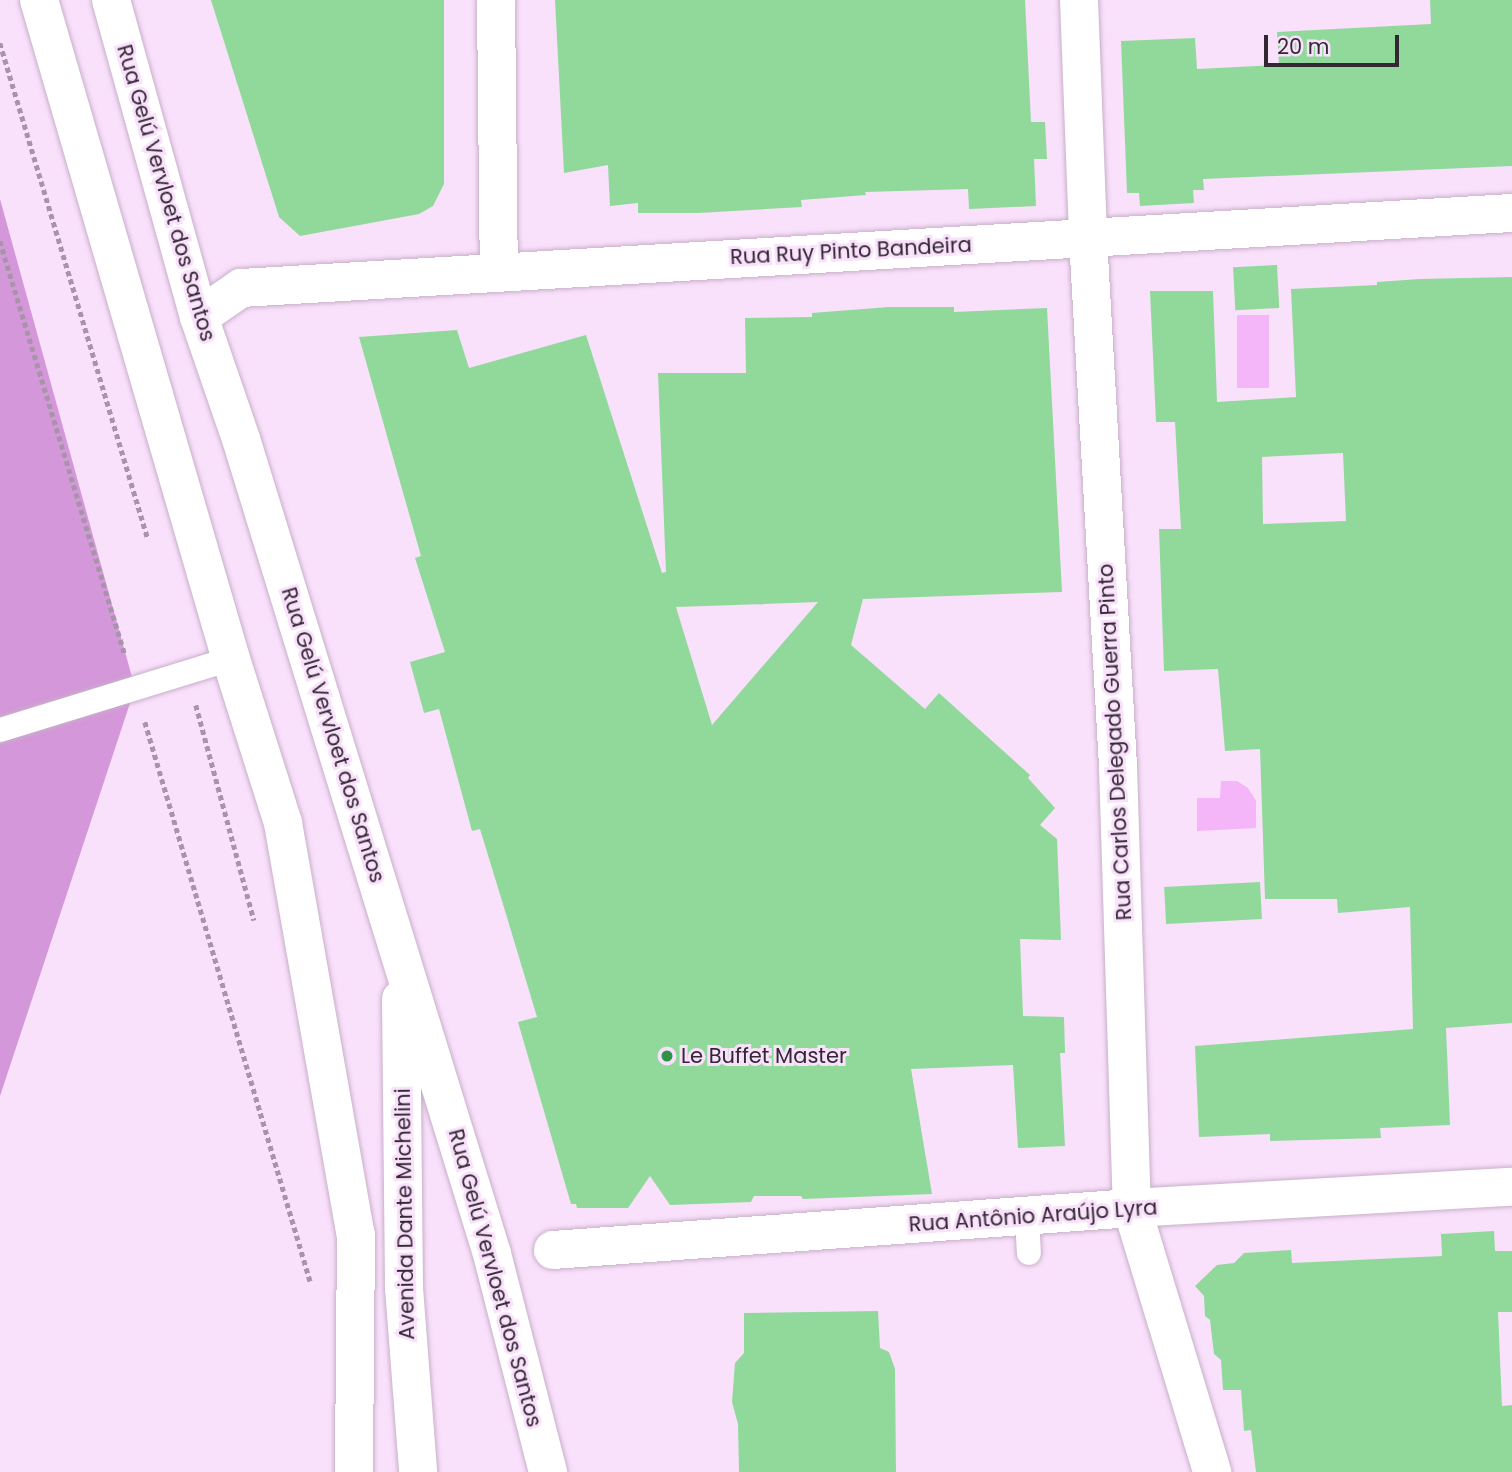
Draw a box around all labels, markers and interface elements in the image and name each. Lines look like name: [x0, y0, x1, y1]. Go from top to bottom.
scale bar: [1267, 21, 1402, 65]
text: 20 m: [1277, 32, 1330, 61]
street label: Rua Gelú Vervloet dos Santos: [112, 42, 220, 344]
street label: Rua Ruy Pinto Bandeira: [729, 232, 973, 270]
street label: Rua Carlos Delegado Guerra Pinto: [1093, 563, 1137, 921]
street label: Rua Gelú Vervloet dos Santos: [276, 584, 390, 886]
place label: Le Buffet Master: [681, 1043, 847, 1069]
marker: Le Buffet Master: [659, 1048, 675, 1064]
street label: Avenida Dante Michelini: [390, 1088, 420, 1340]
street label: Rua Gelú Vervloet dos Santos: [443, 1126, 547, 1430]
street label: Rua Antônio Araújo Lyra: [908, 1195, 1158, 1237]

